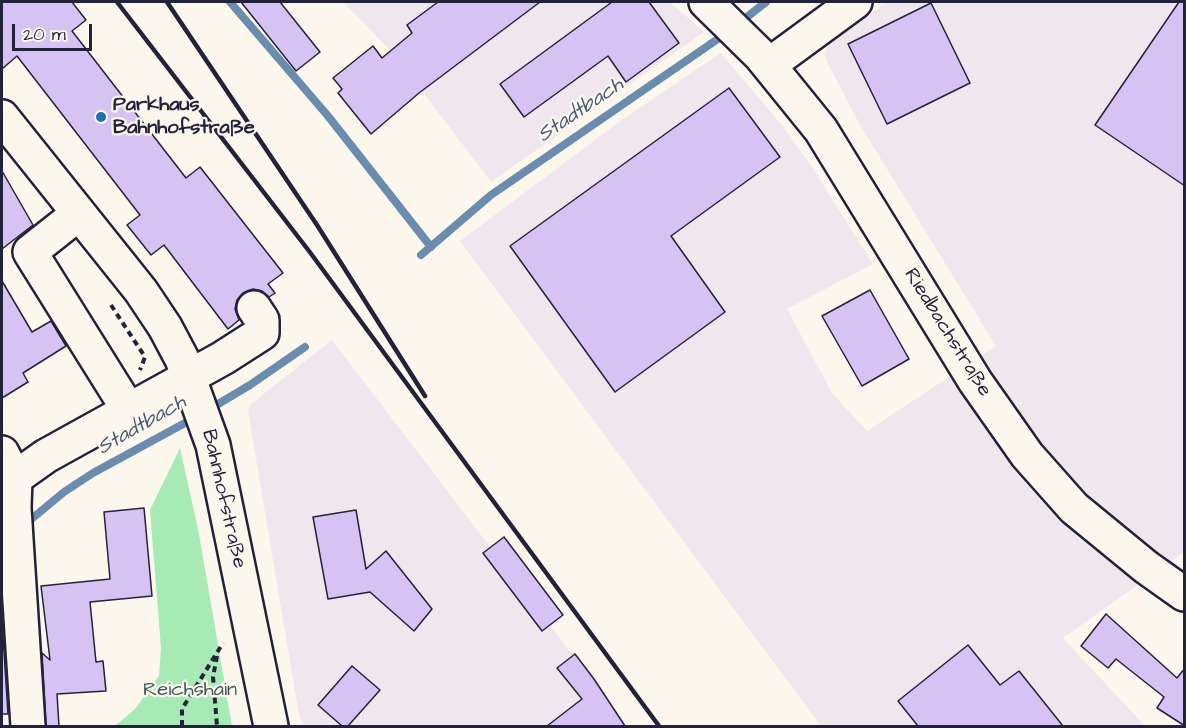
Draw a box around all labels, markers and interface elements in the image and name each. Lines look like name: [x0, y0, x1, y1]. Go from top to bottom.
scale bar: [15, 12, 94, 50]
text: 20 m: [23, 22, 66, 47]
water label: Stadtbach: [533, 73, 629, 149]
place label: Parkhaus Bahnhofstraße: [113, 94, 255, 141]
marker: Parkhaus Bahnhofstraße: [94, 110, 108, 124]
street label: Riedbachstraße: [898, 264, 996, 402]
water label: Stadtbach: [93, 391, 191, 461]
street label: Bahnhofstraße: [195, 427, 251, 571]
park label: Reichshain: [143, 679, 237, 703]

